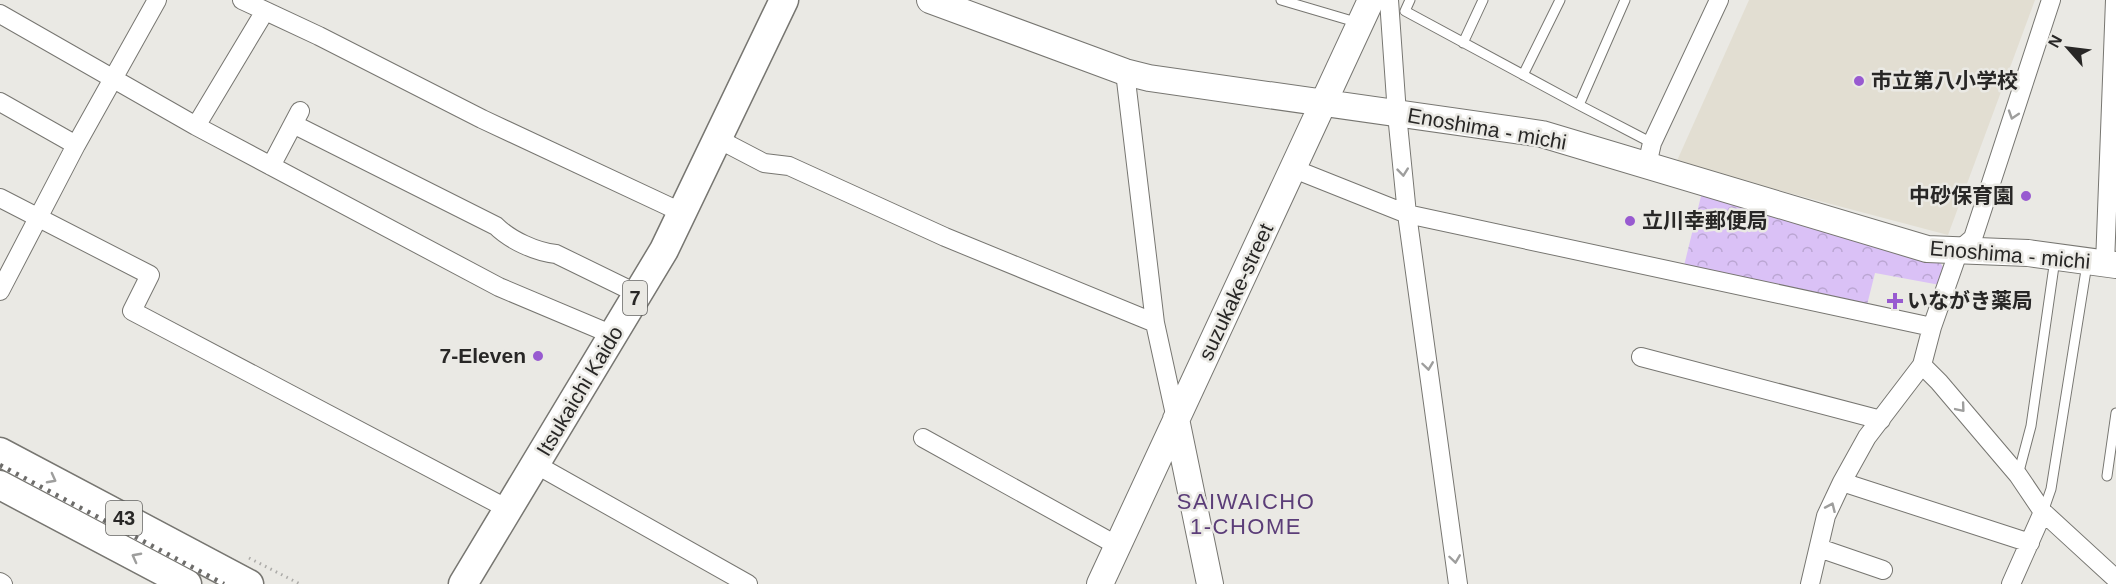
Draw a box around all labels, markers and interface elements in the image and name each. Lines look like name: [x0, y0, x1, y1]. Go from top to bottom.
north arrow: [2038, 18, 2098, 78]
text: N: [2045, 32, 2065, 50]
place label: 市立第八小学校: [1871, 69, 2018, 92]
marker: 市立第八小学校: [1852, 74, 1866, 88]
street label: Enoshima - michi: [1406, 103, 1568, 154]
one-way arrow: [2008, 109, 2020, 120]
one-way arrow: [1396, 168, 1409, 177]
place label: 中砂保育園: [1909, 184, 2014, 207]
marker: 中砂保育園: [2019, 189, 2033, 203]
place label: 立川幸郵便局: [1642, 209, 1768, 232]
marker: 立川幸郵便局: [1623, 214, 1637, 228]
street label: suzukake-street: [1194, 220, 1277, 364]
street label: Enoshima - michi: [1929, 236, 2091, 273]
road number: 7: [623, 281, 647, 315]
place label: いながき薬局: [1907, 289, 2033, 312]
marker: いながき薬局: [1888, 294, 1902, 308]
street label: Itsukaichi Kaido: [532, 322, 627, 460]
place label: 7-Eleven: [440, 344, 526, 367]
marker: 7-Eleven: [531, 349, 545, 363]
one-way arrow: [1422, 361, 1434, 370]
one-way arrow: [1954, 401, 1965, 412]
one-way arrow: [45, 472, 56, 483]
district label: SAIWAICHO 1-CHOME: [1177, 489, 1315, 539]
road number: 43: [106, 501, 142, 535]
one-way arrow: [1823, 503, 1835, 514]
one-way arrow: [131, 553, 142, 564]
one-way arrow: [1448, 554, 1460, 563]

